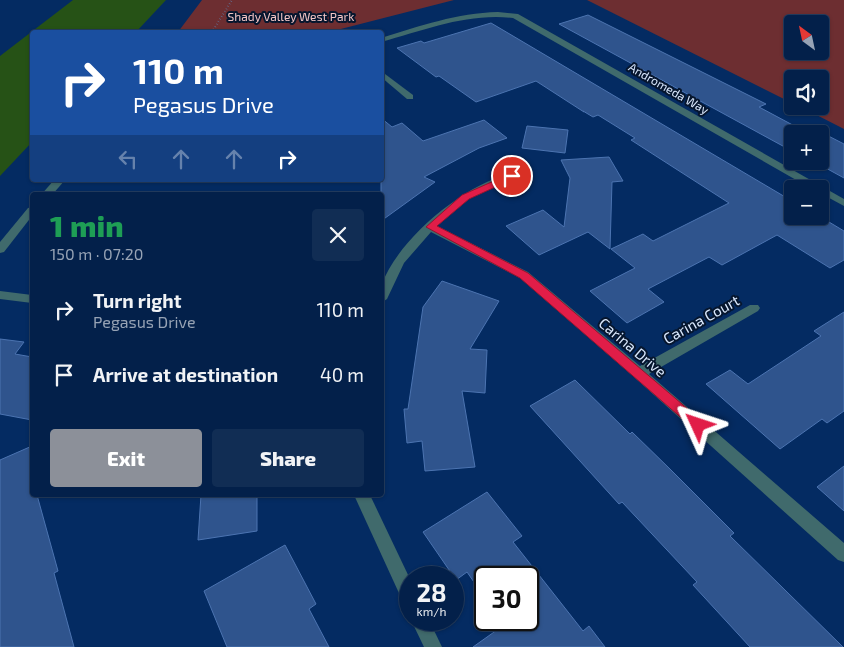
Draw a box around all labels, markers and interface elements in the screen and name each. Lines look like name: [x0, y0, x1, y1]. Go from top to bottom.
park label: Shady Valley West Park: [228, 9, 354, 23]
north arrow: [784, 15, 829, 60]
map controls: [784, 15, 829, 225]
text: 110 m: [133, 49, 224, 91]
icon: right: [50, 50, 115, 115]
street label: Andromeda Way: [627, 59, 712, 117]
button: sound: [784, 70, 829, 115]
text: Pegasus Drive: [133, 91, 274, 117]
button: +: [784, 125, 829, 170]
icon: left: [114, 145, 142, 173]
icon: ahead: [167, 145, 195, 173]
icon: ahead: [220, 145, 248, 173]
icon: right: [273, 145, 301, 173]
pin: [491, 155, 533, 197]
icon: arrive: [498, 162, 526, 190]
button: −: [784, 180, 829, 225]
text: 1 min: [50, 207, 124, 243]
button: close: [312, 209, 364, 261]
text: 150 m · 07:20: [50, 244, 143, 263]
text: Turn right: [93, 289, 181, 312]
street label: Carina Court: [660, 291, 742, 347]
icon: right: [50, 296, 78, 324]
text: 110 m: [317, 298, 364, 321]
text: Pegasus Drive: [93, 312, 196, 331]
street label: Carina Drive: [596, 314, 670, 380]
icon: arrive: [50, 361, 78, 389]
text: Arrive at destination: [93, 363, 278, 386]
text: 40 m: [320, 363, 364, 386]
position arrow: [671, 398, 723, 450]
button: Exit: [50, 429, 202, 487]
button: Share: [212, 429, 364, 487]
speed limit sign: 30: [474, 566, 539, 631]
text: 28: [416, 577, 447, 607]
text: km/h: [417, 604, 446, 618]

